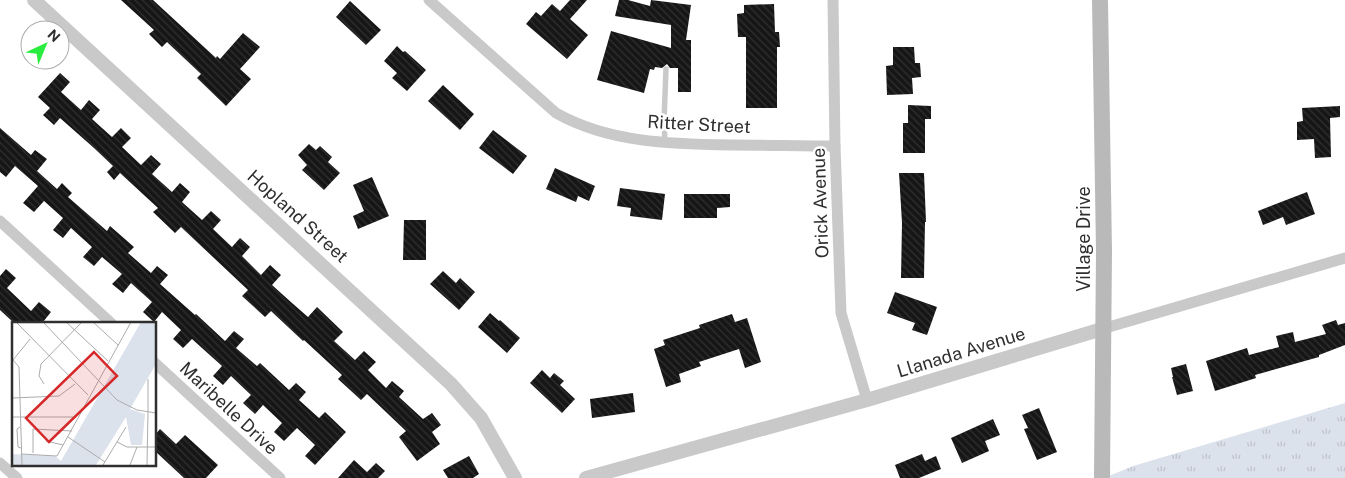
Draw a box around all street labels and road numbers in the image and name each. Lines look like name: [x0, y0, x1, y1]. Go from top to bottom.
street label: Ritter Street: [647, 111, 751, 137]
street label: Orick Avenue: [808, 147, 832, 259]
street label: Hopland Street: [243, 165, 353, 267]
street label: Village Drive: [1073, 186, 1094, 292]
street label: Llanada Avenue: [894, 323, 1028, 381]
street label: Maribelle Drive: [176, 357, 282, 459]

